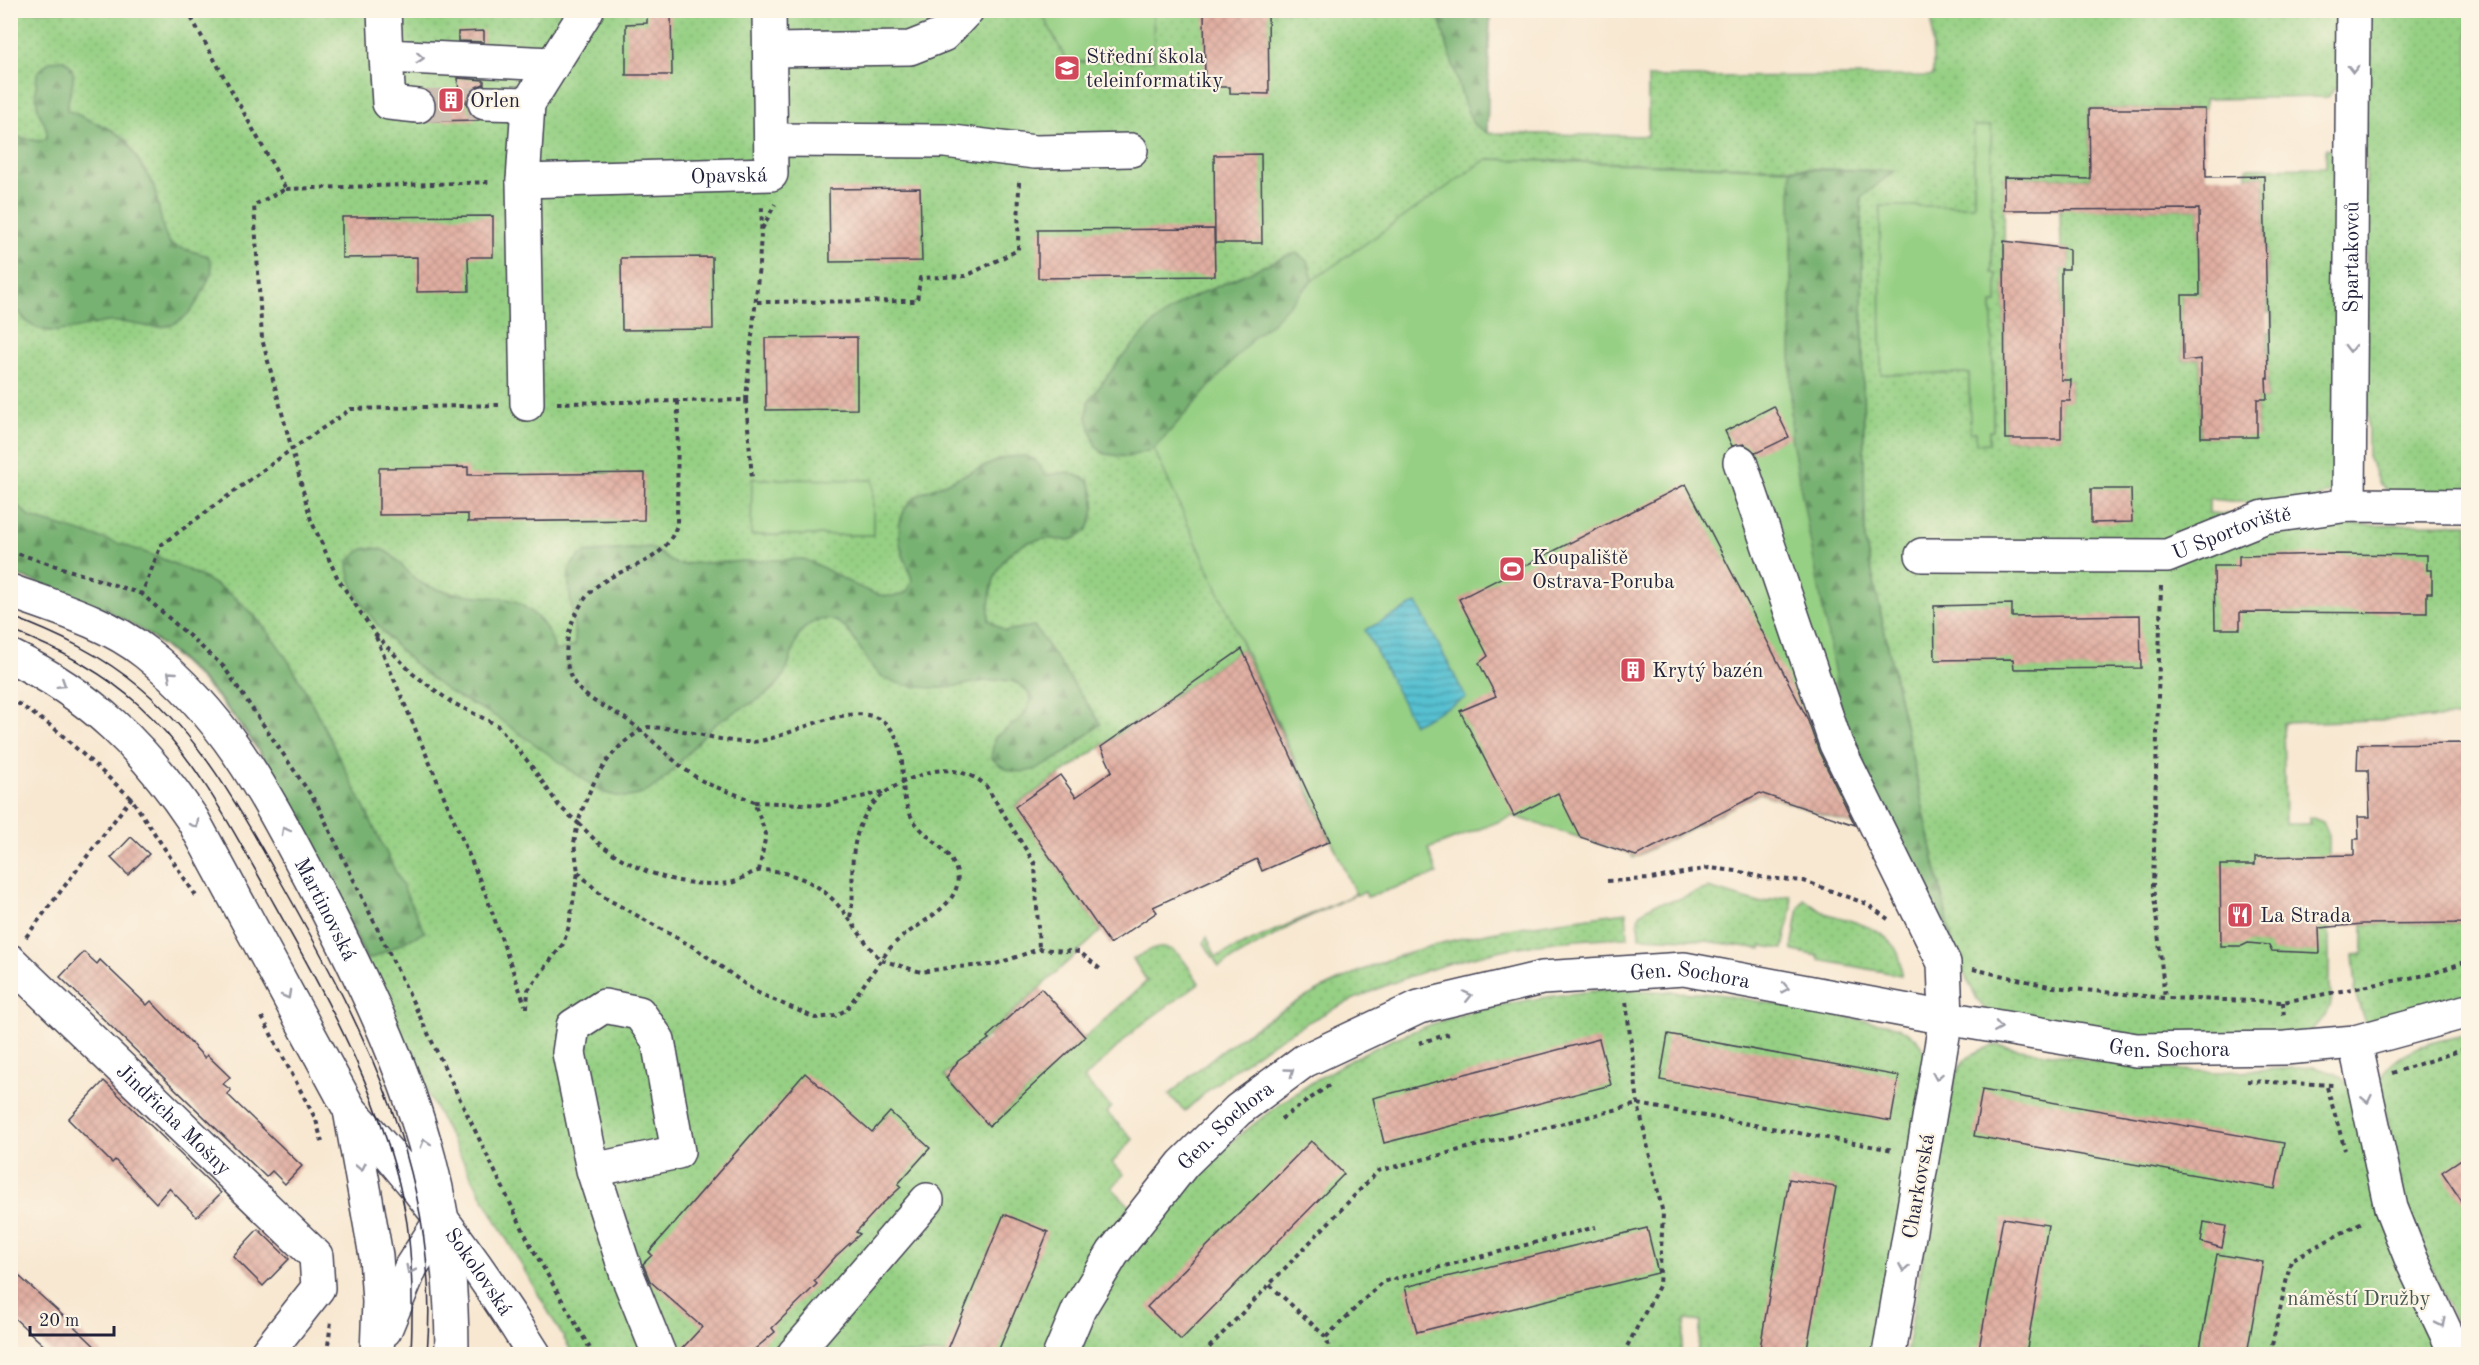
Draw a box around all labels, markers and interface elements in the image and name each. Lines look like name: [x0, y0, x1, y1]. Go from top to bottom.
place label: Střední škola teleinformatiky: [1086, 47, 1223, 92]
one-way arrow: [415, 51, 424, 64]
school or university icon: Střední škola teleinformatiky: [1052, 53, 1082, 83]
one-way arrow: [2347, 64, 2359, 73]
building icon: Orlen: [436, 85, 466, 115]
place label: Orlen: [470, 91, 520, 112]
street label: Opavská: [690, 165, 768, 188]
street label: Spartakovců: [2342, 201, 2363, 313]
one-way arrow: [2344, 343, 2356, 352]
street label: U Sportoviště: [2170, 504, 2292, 565]
place label: Koupaliště Ostrava-Poruba: [1532, 548, 1675, 593]
sports icon: Koupaliště Ostrava-Poruba: [1497, 554, 1527, 584]
building icon: Krytý bazén: [1618, 655, 1648, 685]
place label: Krytý bazén: [1652, 661, 1763, 682]
one-way arrow: [167, 671, 178, 682]
one-way arrow: [56, 676, 66, 688]
one-way arrow: [187, 818, 199, 828]
one-way arrow: [281, 827, 292, 837]
street label: Martinovská: [290, 855, 359, 964]
restaurant icon: La Strada: [2225, 900, 2255, 930]
place label: La Strada: [2260, 906, 2351, 927]
street label: Gen. Sochora: [1629, 959, 1752, 993]
one-way arrow: [1780, 981, 1790, 994]
one-way arrow: [280, 989, 291, 1000]
one-way arrow: [1463, 990, 1473, 1003]
one-way arrow: [1993, 1020, 2002, 1032]
street label: Gen. Sochora: [2107, 1037, 2230, 1062]
street label: Jindřicha Mošny: [112, 1061, 234, 1180]
one-way arrow: [1284, 1068, 1295, 1079]
one-way arrow: [1931, 1071, 1943, 1080]
street label: Gen. Sochora: [1174, 1078, 1278, 1175]
one-way arrow: [2360, 1094, 2373, 1104]
street label: Charkovská: [1900, 1132, 1939, 1241]
one-way arrow: [420, 1138, 432, 1149]
one-way arrow: [354, 1162, 367, 1172]
street label: Sokolovská: [440, 1225, 516, 1320]
one-way arrow: [406, 1263, 418, 1274]
one-way arrow: [1898, 1263, 1910, 1273]
park label: náměstí Družby: [2287, 1289, 2431, 1310]
scale bar: [30, 1299, 114, 1337]
text: 20 m: [39, 1312, 79, 1330]
one-way arrow: [2434, 1316, 2446, 1327]

